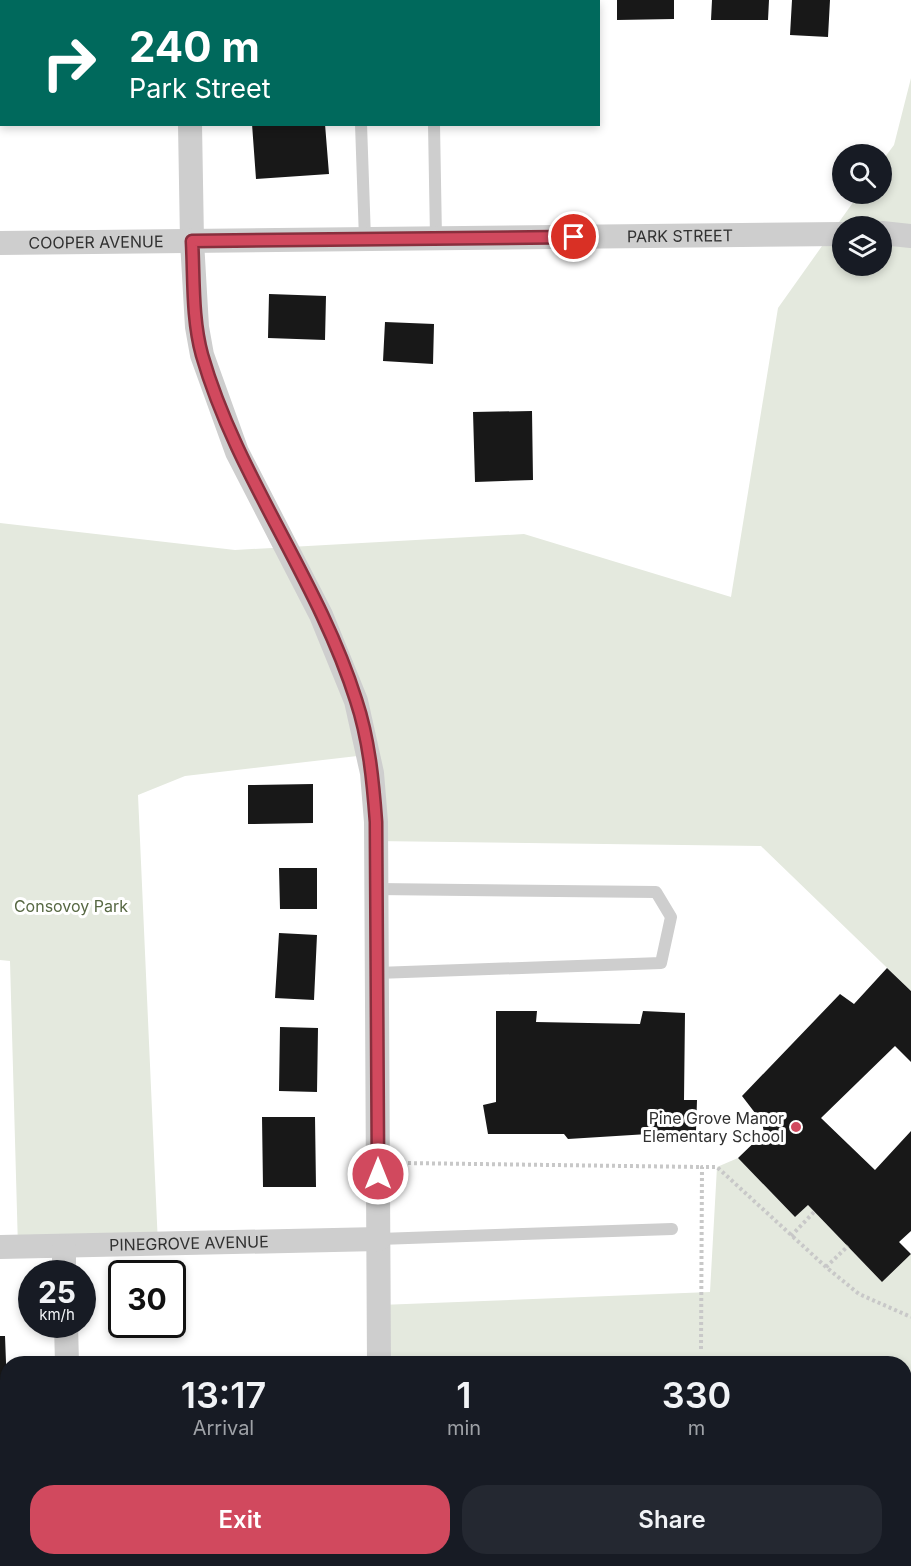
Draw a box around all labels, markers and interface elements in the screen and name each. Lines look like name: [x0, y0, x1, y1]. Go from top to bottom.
text: 240 m: [129, 21, 260, 72]
icon: right: [30, 24, 108, 102]
text: Park Street: [129, 72, 271, 105]
map controls: [832, 144, 892, 276]
button: search: [832, 144, 892, 204]
pin: [548, 211, 599, 262]
button: layers: [832, 216, 892, 276]
icon: arrive: [557, 220, 590, 253]
street label: PARK STREET: [627, 225, 733, 246]
street label: COOPER AVENUE: [28, 231, 164, 253]
park label: Consovoy Park: [14, 896, 128, 916]
place label: Pine Grove Manor Elementary School: [642, 1108, 784, 1146]
marker: Pine Grove Manor Elementary School: [789, 1120, 803, 1134]
position arrow: [346, 1142, 410, 1206]
street label: PINEGROVE AVENUE: [109, 1231, 269, 1255]
speed limit sign: 30: [108, 1260, 186, 1338]
text: 25: [38, 1274, 76, 1310]
text: km/h: [39, 1305, 75, 1324]
text: 13:17: [181, 1373, 266, 1417]
text: 1: [456, 1373, 472, 1417]
text: 330: [662, 1373, 731, 1417]
text: Arrival: [193, 1416, 254, 1440]
text: min: [447, 1416, 481, 1440]
text: m: [688, 1416, 705, 1440]
button: Exit: [30, 1485, 450, 1554]
button: Share: [462, 1485, 882, 1554]

